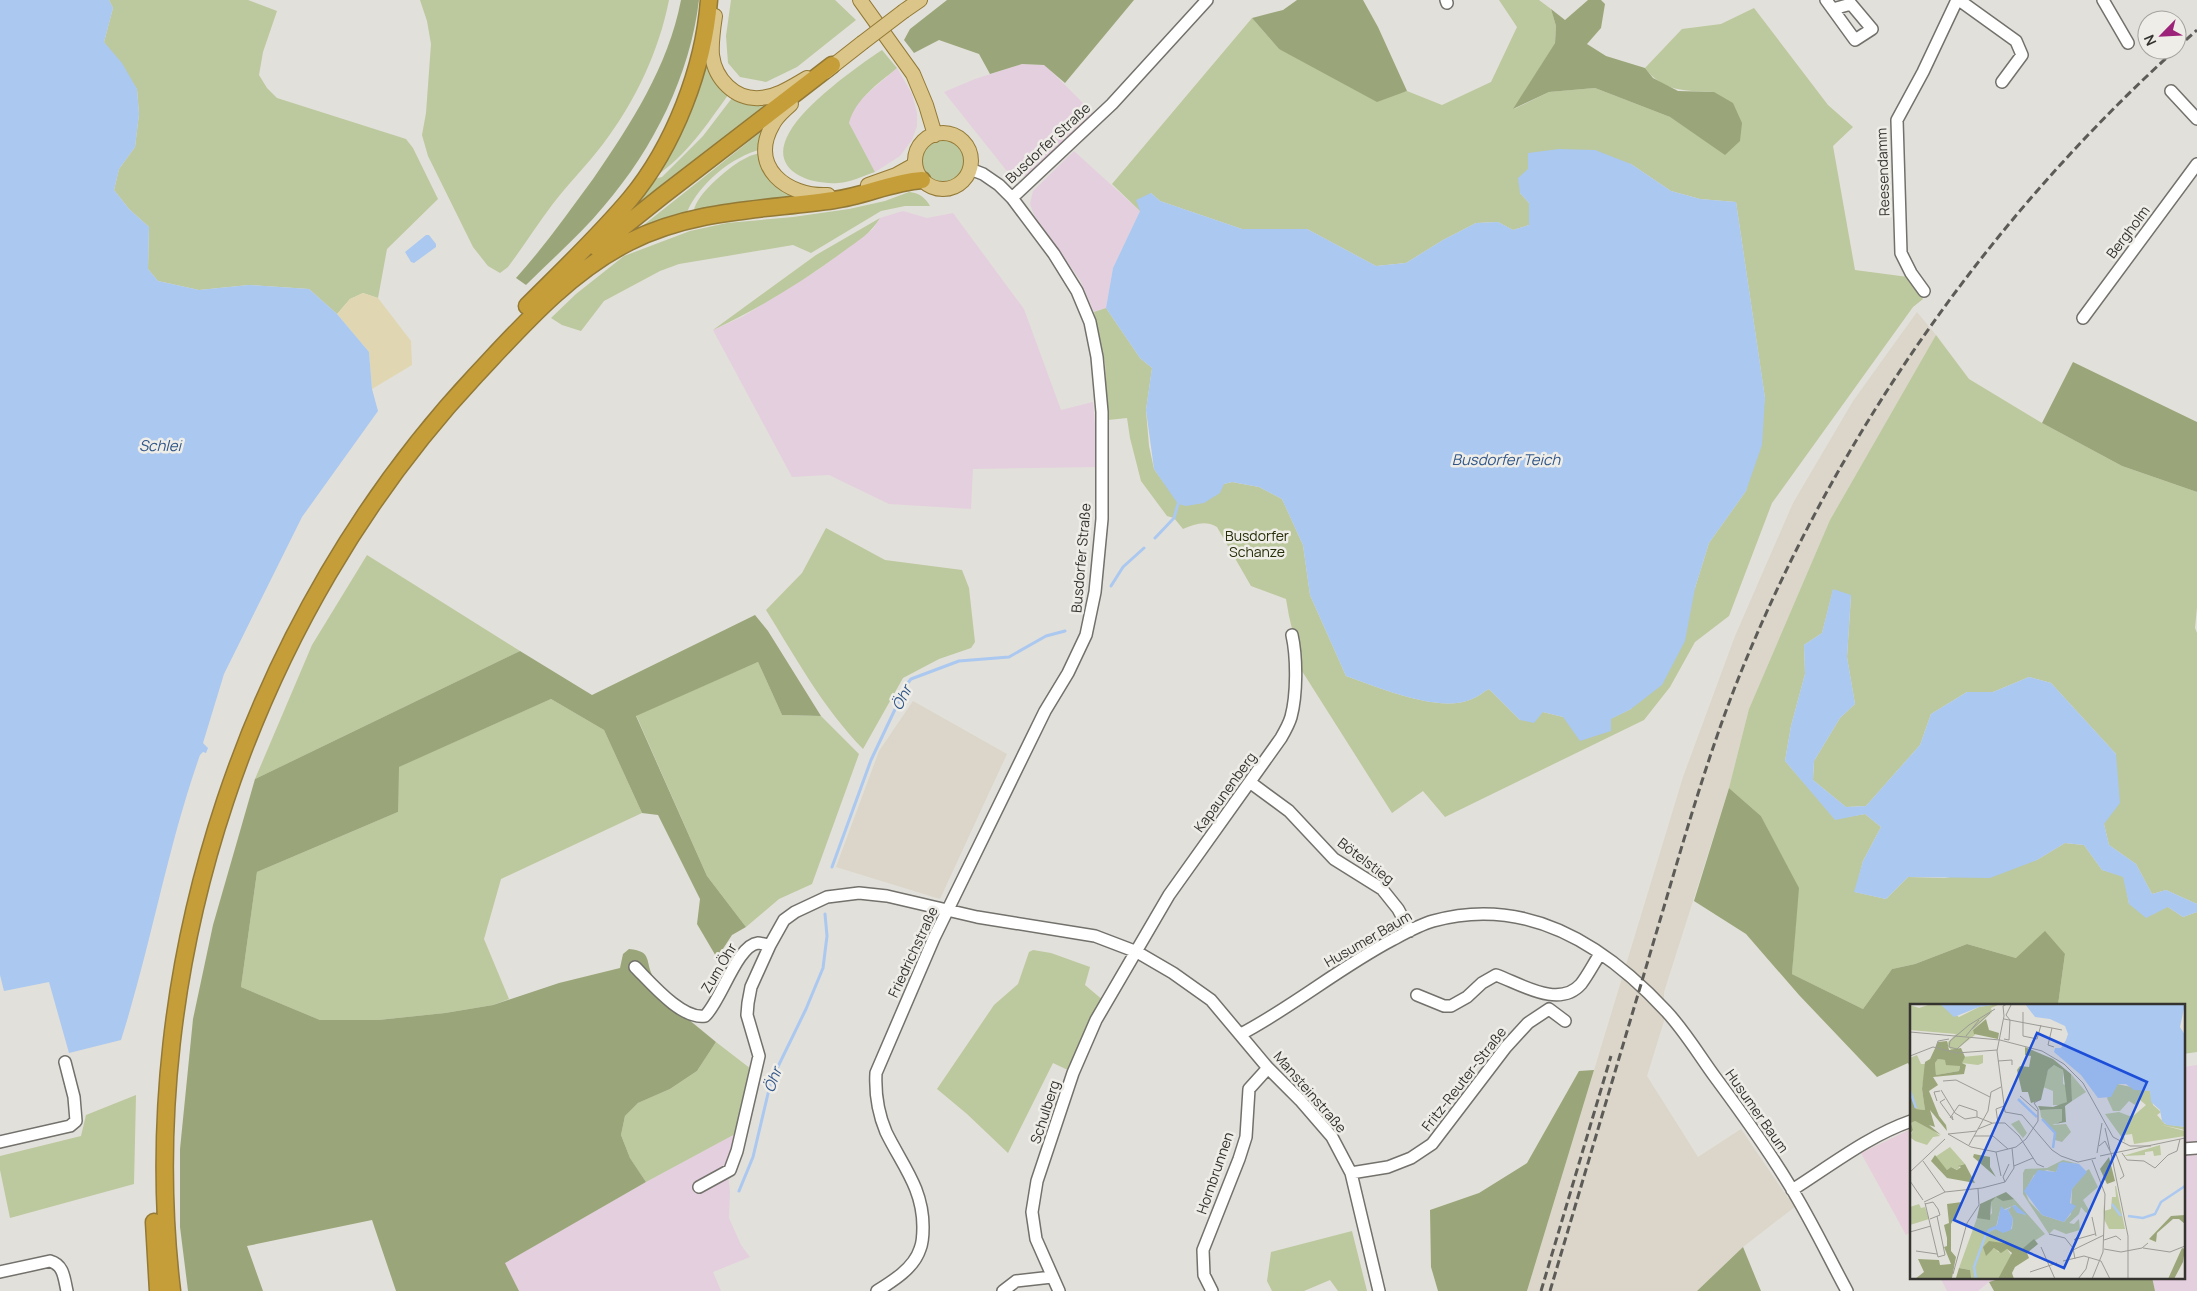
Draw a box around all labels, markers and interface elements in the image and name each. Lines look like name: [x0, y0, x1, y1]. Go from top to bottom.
north arrow: [2137, 10, 2187, 60]
text: N: [2139, 32, 2160, 49]
street label: Busdorfer Straße: [1001, 98, 1094, 187]
street label: Reesendamm: [1871, 127, 1894, 217]
street label: Bergholm: [2101, 201, 2154, 262]
water label: Schlei: [139, 435, 184, 456]
water label: Busdorfer Teich: [1452, 449, 1561, 470]
street label: Busdorfer Straße: [1066, 502, 1095, 614]
park label: Busdorfer Schanze: [1225, 526, 1289, 561]
water label: Öhr: [886, 679, 918, 714]
street label: Kapaunenberg: [1189, 748, 1260, 836]
street label: Bötelstieg: [1334, 833, 1399, 888]
street label: Friedrichstraße: [883, 903, 942, 1000]
street label: Husumer Baum: [1321, 906, 1415, 971]
street label: Zum Öhr: [696, 939, 741, 996]
inset map: [1910, 1004, 2184, 1278]
street label: Fritz-Reuter-Straße: [1417, 1023, 1510, 1135]
street label: Mansteinstraße: [1270, 1047, 1351, 1137]
water label: Öhr: [758, 1062, 788, 1095]
street label: Husumer Baum: [1722, 1065, 1793, 1156]
street label: Schulberg: [1025, 1078, 1064, 1146]
street label: Hornbrunnen: [1192, 1129, 1237, 1216]

